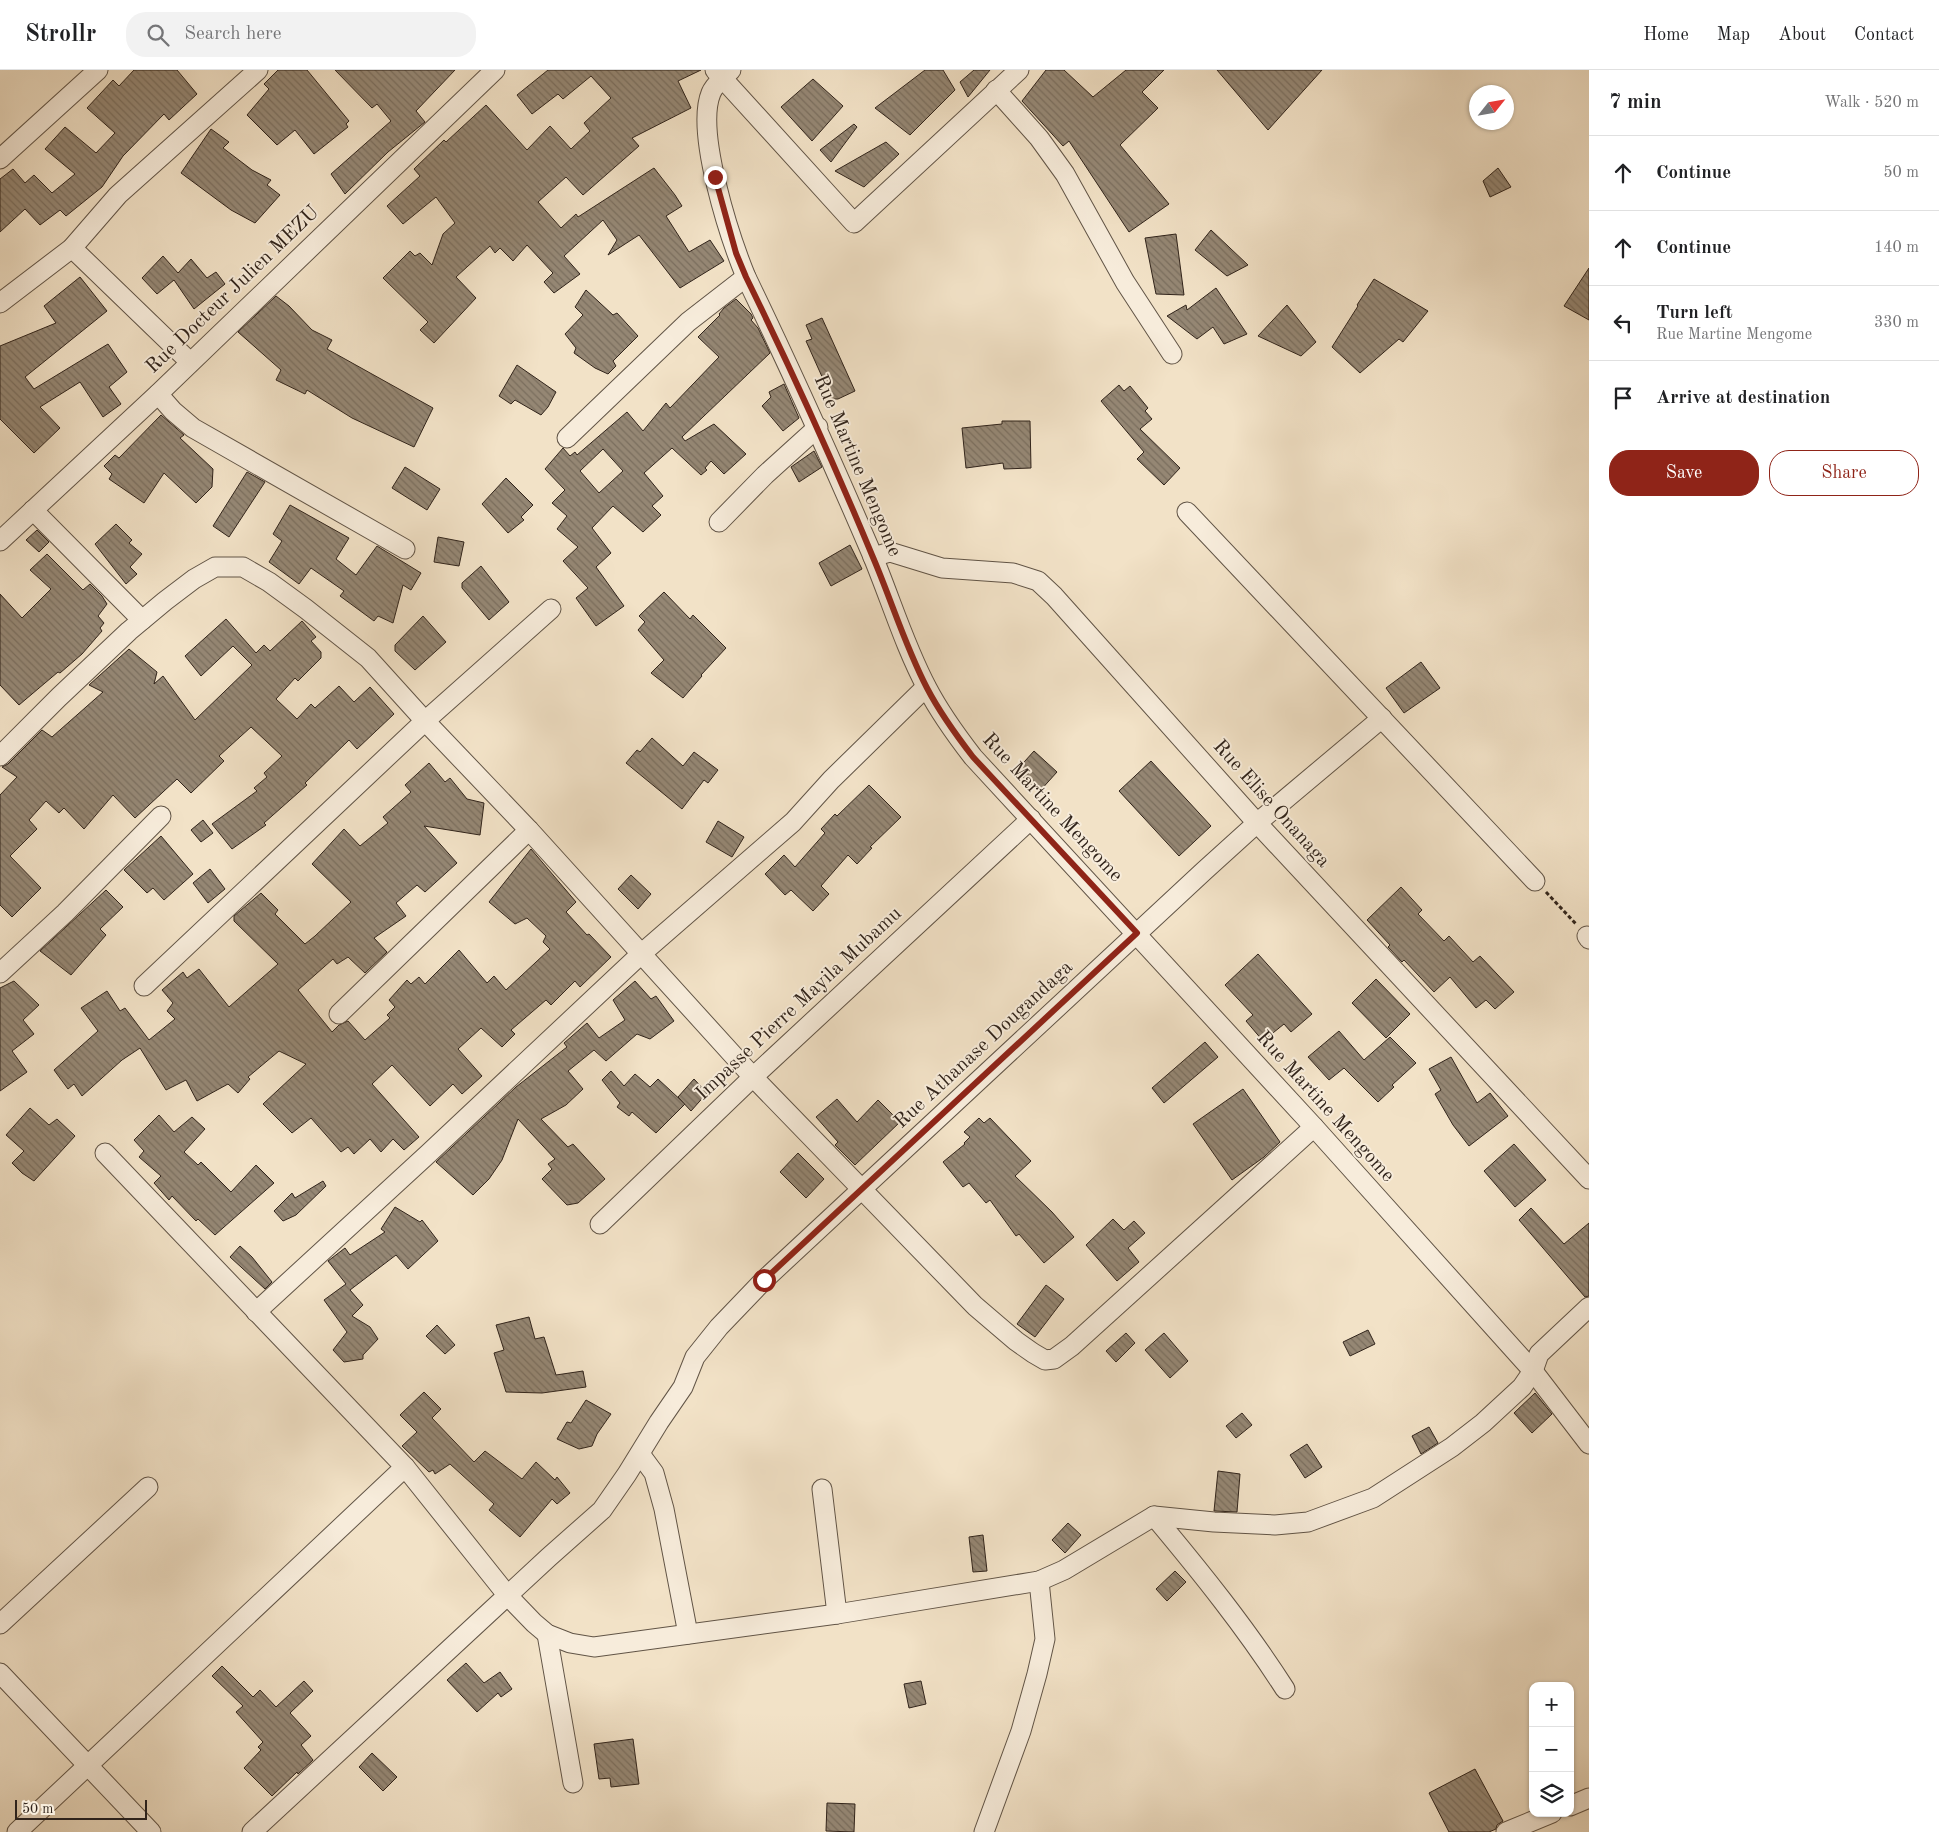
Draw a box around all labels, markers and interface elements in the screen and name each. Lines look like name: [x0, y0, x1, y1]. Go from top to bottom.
search box: [126, 12, 476, 57]
icon: search: [144, 21, 172, 49]
text: Strollr: [25, 23, 96, 47]
text: Search here: [184, 25, 282, 44]
text: Home: [1643, 26, 1689, 44]
text: Map: [1717, 26, 1750, 44]
text: About: [1778, 26, 1826, 44]
text: Contact: [1854, 26, 1914, 44]
north arrow: [1469, 85, 1514, 130]
text: 7 min: [1609, 92, 1662, 113]
text: Walk · 520 m: [1824, 95, 1919, 111]
icon: ahead: [1609, 159, 1637, 187]
text: Continue: [1656, 164, 1731, 183]
text: 50 m: [1883, 165, 1919, 181]
route end: [704, 166, 727, 189]
street label: Rue Docteur Julien MEZU: [143, 202, 324, 378]
icon: ahead: [1609, 234, 1637, 262]
text: Continue: [1656, 239, 1731, 258]
text: 140 m: [1874, 240, 1919, 256]
text: Turn left: [1656, 304, 1733, 323]
icon: left: [1609, 309, 1637, 337]
text: 330 m: [1874, 315, 1919, 331]
text: Rue Martine Mengome: [1656, 327, 1812, 343]
street label: Rue Martine Mengome: [810, 372, 904, 560]
icon: arrive: [1609, 384, 1637, 412]
text: Arrive at destination: [1656, 389, 1830, 408]
button: Save: [1609, 450, 1759, 496]
button: Share: [1769, 450, 1919, 496]
street label: Rue Martine Mengome: [978, 730, 1126, 886]
street label: Rue Elise Onanaga: [1209, 736, 1333, 872]
street label: Impasse Pierre Mayila Mubamu: [692, 903, 906, 1104]
street label: Rue Athanase Dougandaga: [891, 957, 1077, 1133]
street label: Rue Martine Mengome: [1252, 1028, 1398, 1186]
route start: [753, 1269, 776, 1292]
map controls: [1529, 1682, 1574, 1817]
button: +: [1529, 1682, 1574, 1727]
button: −: [1529, 1727, 1574, 1772]
button: layers: [1529, 1772, 1574, 1817]
scale bar: [15, 1797, 148, 1820]
text: 50 m: [22, 1802, 53, 1816]

